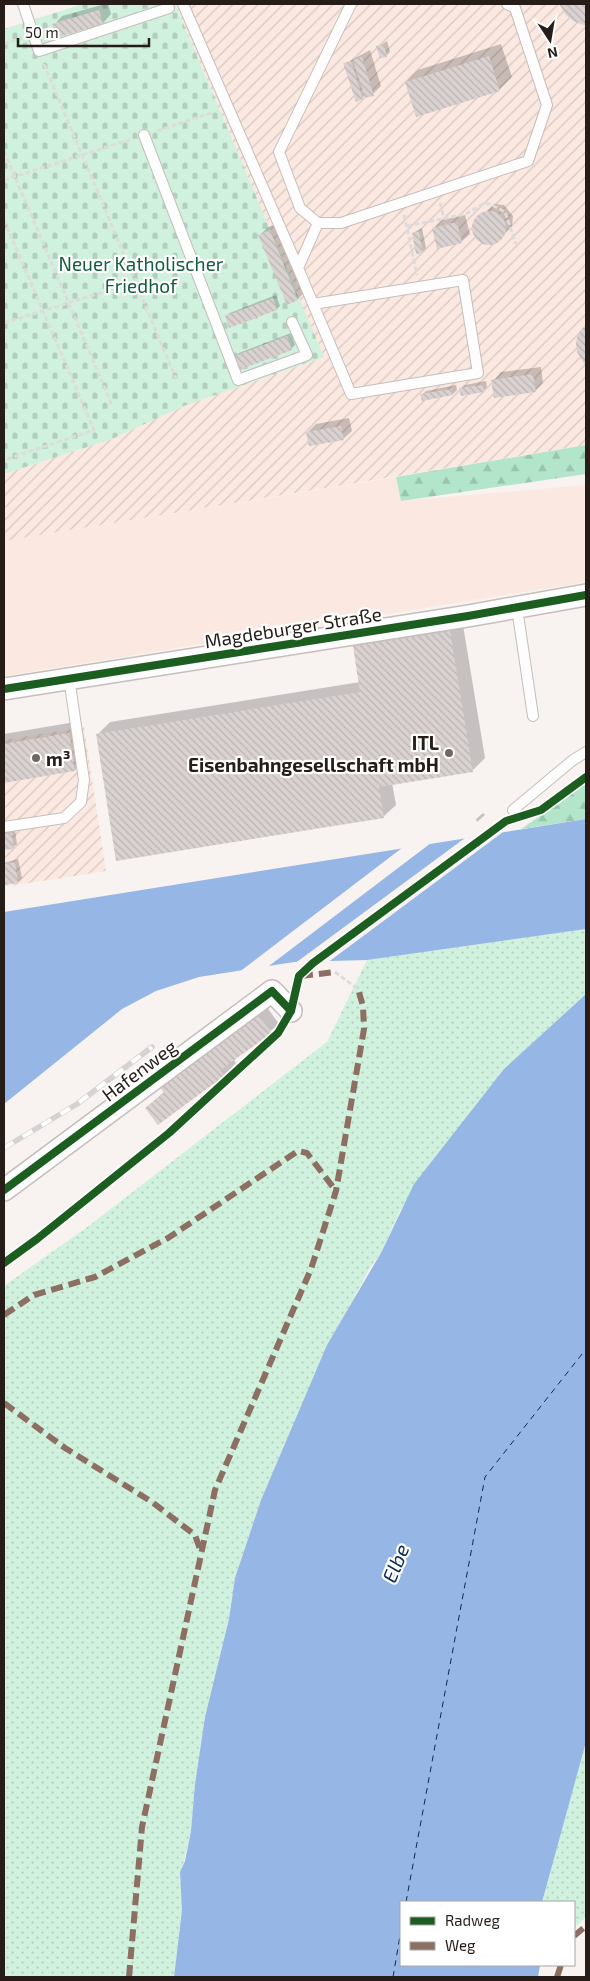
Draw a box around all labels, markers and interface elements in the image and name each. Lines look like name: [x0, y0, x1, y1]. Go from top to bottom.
scale bar: [18, 15, 149, 47]
north arrow: [525, 15, 575, 65]
text: 50 m: [25, 23, 59, 41]
text: N: [546, 44, 560, 63]
park label: Neuer Katholischer Friedhof: [59, 252, 224, 297]
street label: Magdeburger Straße: [203, 602, 383, 652]
place label: ITL Eisenbahngesellschaft mbH: [188, 731, 439, 776]
place label: m³: [46, 747, 71, 770]
marker: ITL Eisenbahngesellschaft mbH: [443, 747, 455, 759]
marker: m³: [30, 752, 42, 764]
street label: Hafenweg: [97, 1034, 181, 1106]
water label: Elbe: [377, 1540, 414, 1586]
legend: [400, 1901, 575, 1966]
text: Radweg: [445, 1911, 500, 1929]
text: Weg: [445, 1936, 476, 1954]

